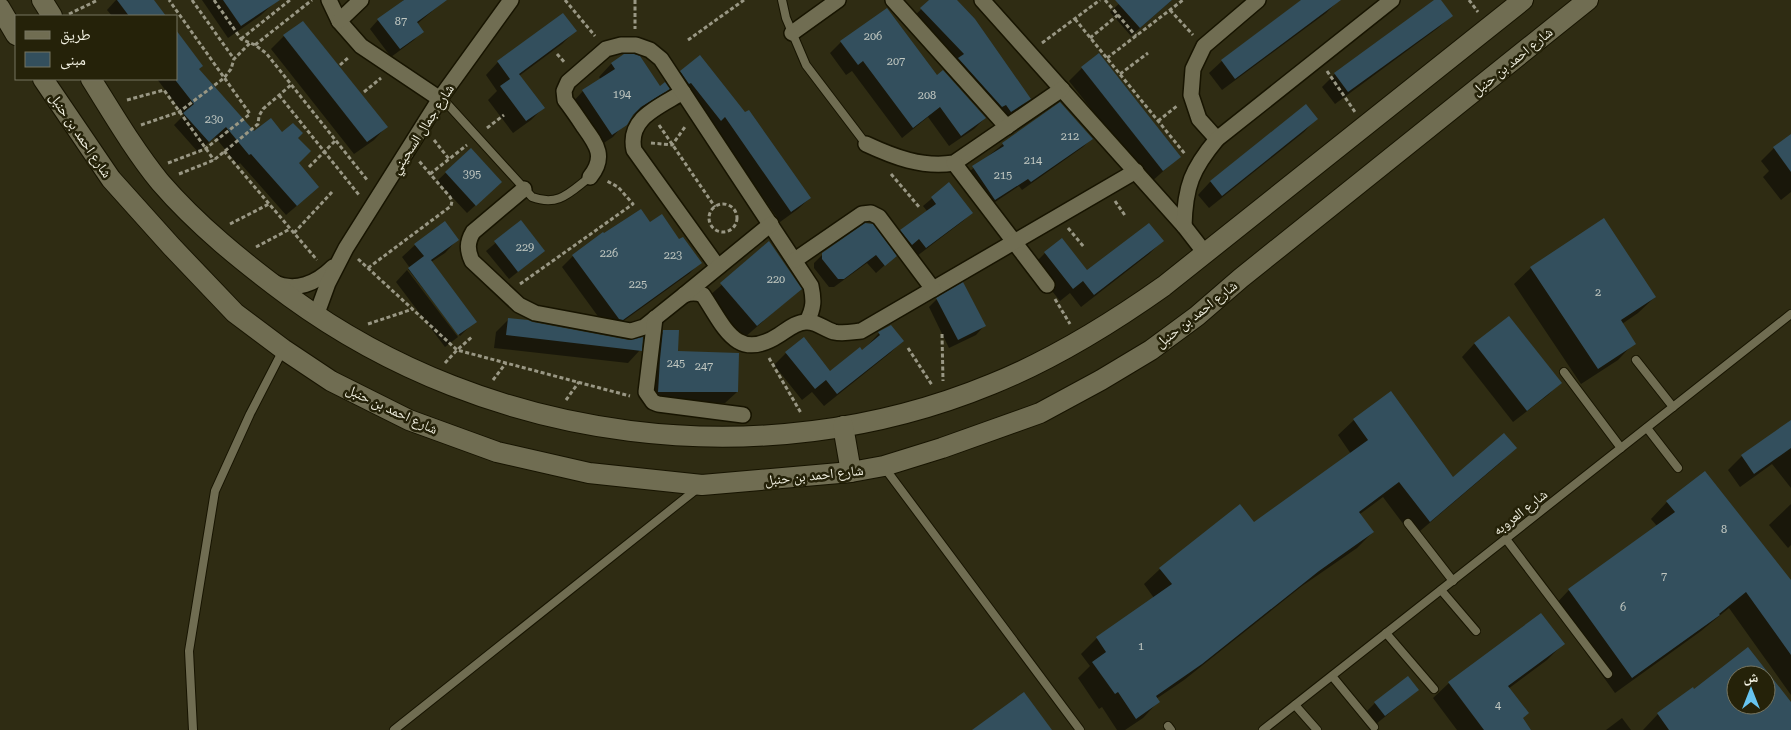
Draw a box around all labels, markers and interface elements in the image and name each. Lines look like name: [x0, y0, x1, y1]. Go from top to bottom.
legend: [15, 15, 178, 80]
house number: 87: [395, 15, 407, 28]
street label: شارع احمد بن حنبل: [1468, 24, 1557, 100]
text: طريق: [60, 26, 91, 45]
house number: 206: [864, 30, 882, 43]
text: مبنى: [60, 51, 86, 70]
house number: 207: [887, 55, 905, 68]
street label: شارع جمال السحيني: [387, 81, 460, 179]
house number: 194: [613, 88, 632, 101]
street label: شارع احمد بن حنبل: [45, 89, 115, 182]
house number: 208: [918, 89, 936, 102]
house number: 230: [205, 113, 223, 126]
house number: 212: [1061, 130, 1079, 143]
house number: 214: [1024, 154, 1043, 167]
house number: 395: [463, 168, 481, 181]
house number: 215: [994, 169, 1012, 182]
house number: 229: [516, 241, 534, 254]
house number: 226: [600, 247, 618, 260]
house number: 223: [664, 249, 682, 262]
house number: 220: [767, 273, 785, 286]
street label: شارع احمد بن حنبل: [1152, 277, 1241, 352]
house number: 225: [629, 278, 647, 291]
house number: 2: [1595, 286, 1601, 299]
house number: 245: [667, 357, 685, 370]
house number: 247: [695, 360, 713, 373]
street label: شارع احمد بن حنبل: [343, 381, 440, 439]
street label: شارع احمد بن حنبل: [764, 462, 864, 490]
street label: شارع العروبه: [1490, 486, 1552, 540]
house number: 8: [1721, 523, 1727, 536]
house number: 7: [1661, 570, 1667, 583]
house number: 6: [1620, 601, 1626, 614]
house number: 1: [1138, 640, 1144, 653]
north arrow: [1726, 665, 1776, 715]
text: ش: [1744, 669, 1759, 686]
house number: 4: [1495, 699, 1502, 712]

